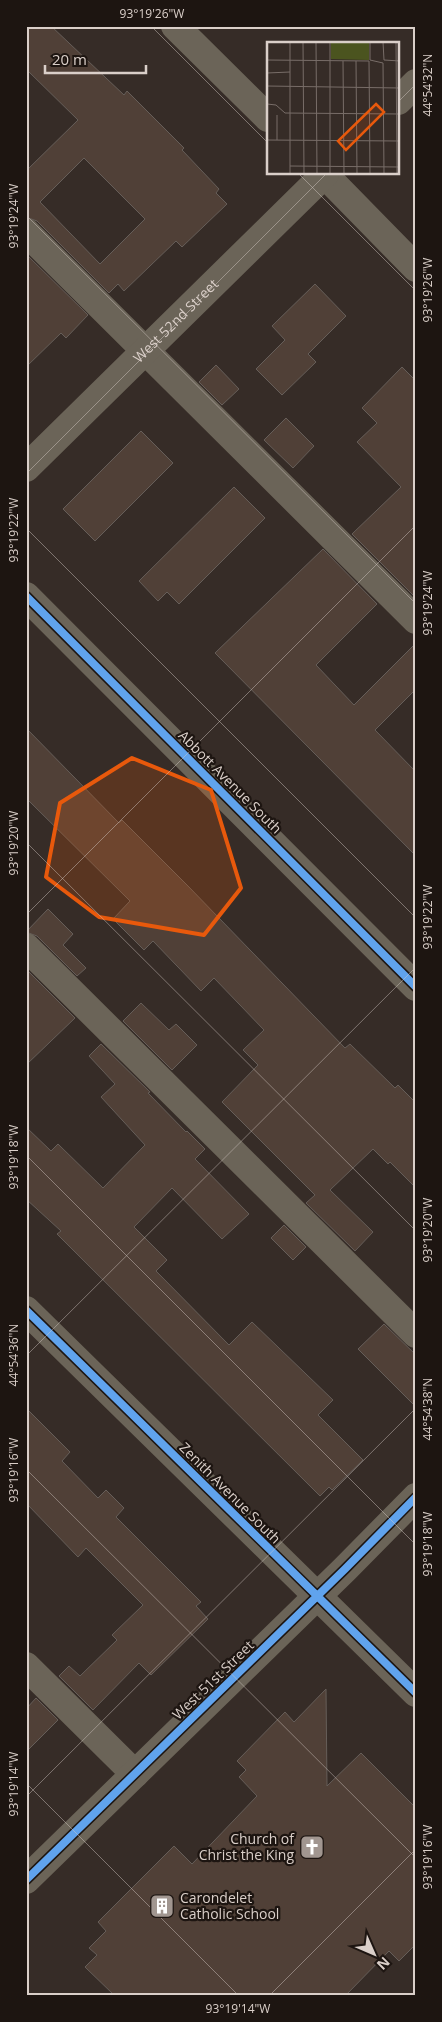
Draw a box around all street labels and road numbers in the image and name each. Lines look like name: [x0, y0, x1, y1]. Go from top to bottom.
street label: West 52nd Street: [129, 274, 222, 366]
street label: Abbott Avenue South: [175, 726, 286, 837]
street label: Zenith Avenue South: [176, 1438, 285, 1547]
street label: West 51st Street: [168, 1636, 258, 1723]

